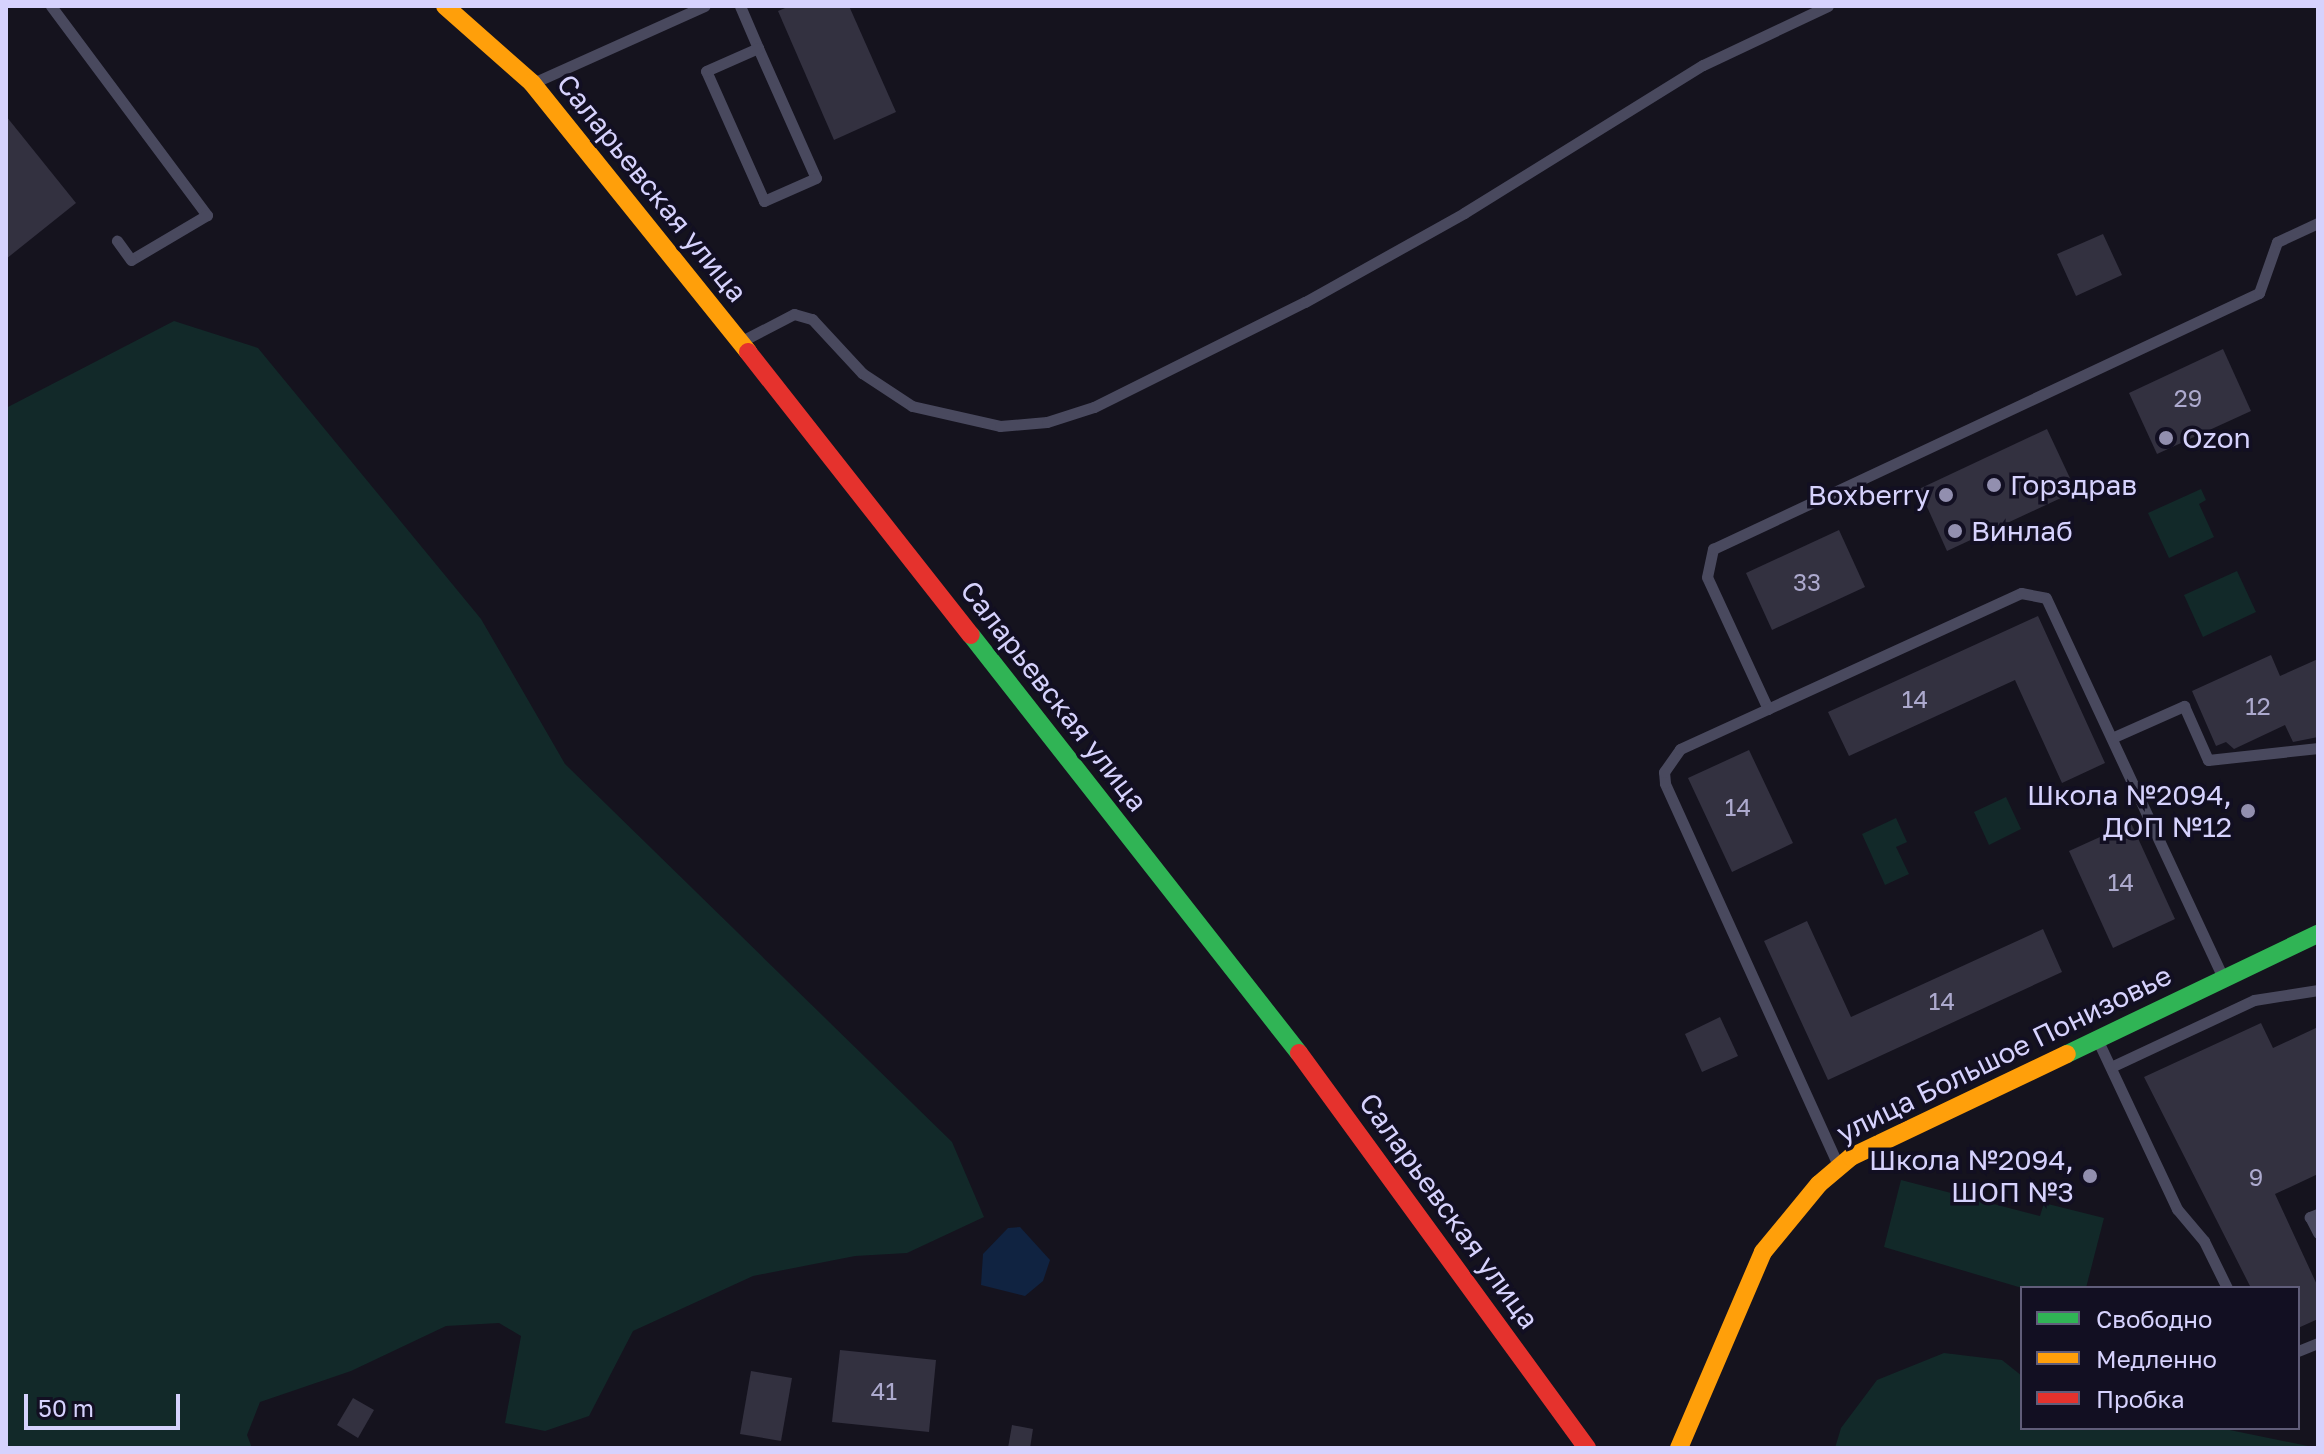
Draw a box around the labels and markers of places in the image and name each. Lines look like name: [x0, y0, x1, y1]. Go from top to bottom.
place label: Ozon: [2182, 421, 2251, 455]
marker: Ozon: [2157, 429, 2175, 447]
place label: Горздрав: [2010, 468, 2137, 502]
marker: Горздрав: [1985, 476, 2003, 494]
place label: Boxberry: [1808, 478, 1930, 512]
marker: Boxberry: [1937, 486, 1955, 504]
place label: Винлаб: [1971, 514, 2073, 548]
marker: Винлаб: [1946, 522, 1964, 540]
place label: Школа №2094, ДОП №12: [2027, 778, 2232, 844]
marker: Школа №2094, ДОП №12: [2239, 802, 2257, 820]
place label: Школа №2094, ШОП №3: [1869, 1143, 2074, 1209]
marker: Школа №2094, ШОП №3: [2081, 1167, 2099, 1185]

